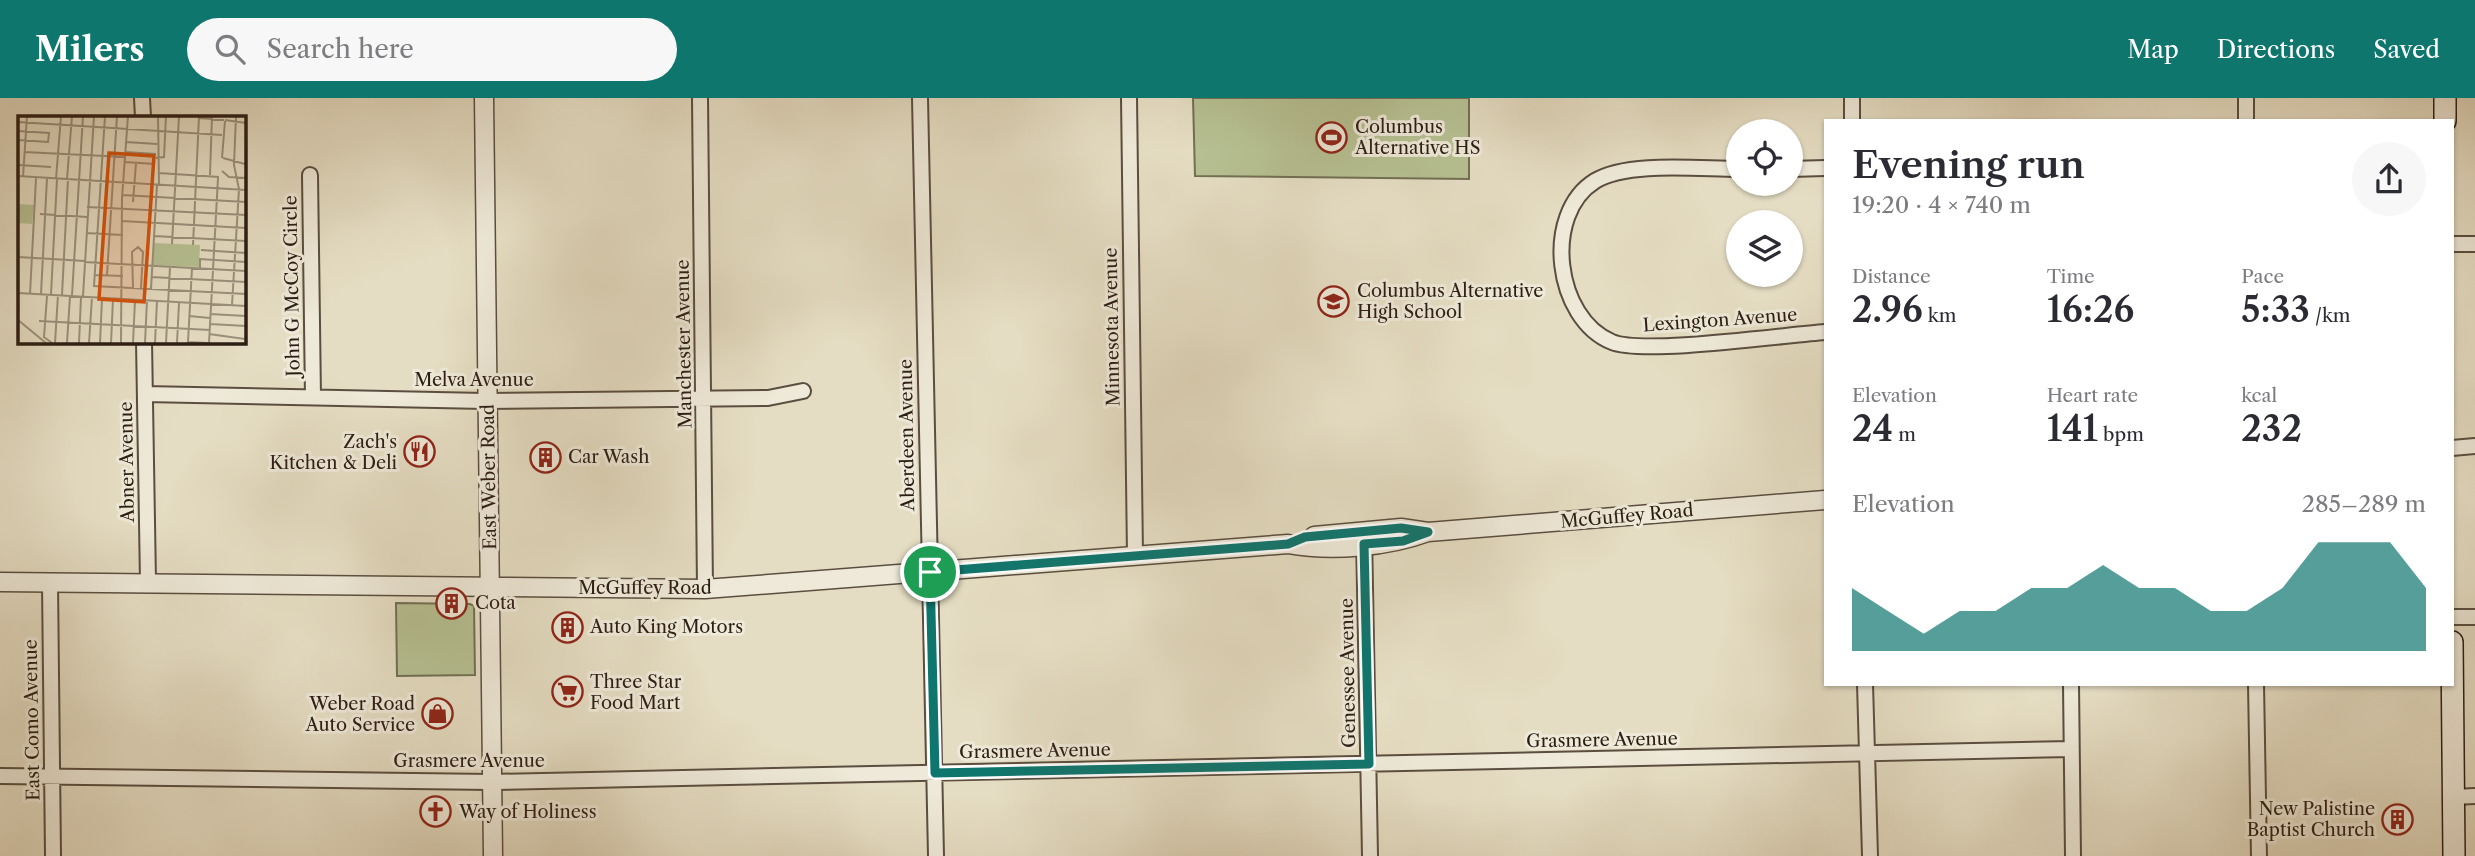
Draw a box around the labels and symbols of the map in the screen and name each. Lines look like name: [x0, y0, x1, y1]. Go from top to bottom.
inset map: [18, 116, 245, 343]
place label: Columbus Alternative HS: [1354, 116, 1480, 159]
sports icon: Columbus Alternative HS: [1315, 120, 1349, 154]
street label: John G McCoy Circle: [279, 195, 305, 380]
street label: Minnesota Avenue: [1100, 247, 1124, 407]
street label: Manchester Avenue: [672, 259, 696, 429]
place label: Columbus Alternative High School: [1357, 280, 1543, 323]
school or university icon: Columbus Alternative High School: [1317, 284, 1351, 318]
street label: Lexington Avenue: [1642, 304, 1798, 336]
street label: Aberdeen Avenue: [895, 359, 919, 512]
street label: Melva Avenue: [414, 369, 534, 391]
street label: Abner Avenue: [115, 401, 139, 524]
street label: East Weber Road: [477, 404, 501, 550]
place label: Zach's Kitchen & Deli: [269, 431, 398, 474]
restaurant icon: Zach's Kitchen & Deli: [403, 435, 437, 469]
building icon: Car Wash: [528, 440, 562, 474]
place label: Car Wash: [568, 446, 649, 468]
street label: McGuffey Road: [1560, 499, 1694, 533]
pin: [900, 542, 960, 602]
street label: McGuffey Road: [578, 577, 712, 599]
building icon: Cota: [435, 586, 469, 620]
place label: Cota: [475, 592, 516, 614]
street label: Genessee Avenue: [1336, 598, 1360, 748]
building icon: Auto King Motors: [550, 610, 584, 644]
place label: Auto King Motors: [589, 616, 743, 638]
street label: East Como Avenue: [20, 639, 44, 801]
place label: Three Star Food Mart: [590, 671, 682, 714]
supermarket icon: Three Star Food Mart: [550, 675, 584, 709]
place label: Weber Road Auto Service: [304, 693, 415, 736]
shop icon: Weber Road Auto Service: [421, 697, 455, 731]
street label: Grasmere Avenue: [1526, 728, 1678, 752]
street label: Grasmere Avenue: [959, 739, 1111, 763]
street label: Grasmere Avenue: [393, 750, 545, 772]
church icon: Way of Holiness: [419, 795, 453, 829]
place label: New Palistine Baptist Church: [2247, 798, 2375, 841]
place label: Way of Holiness: [458, 801, 596, 823]
building icon: New Palistine Baptist Church: [2381, 802, 2415, 836]

